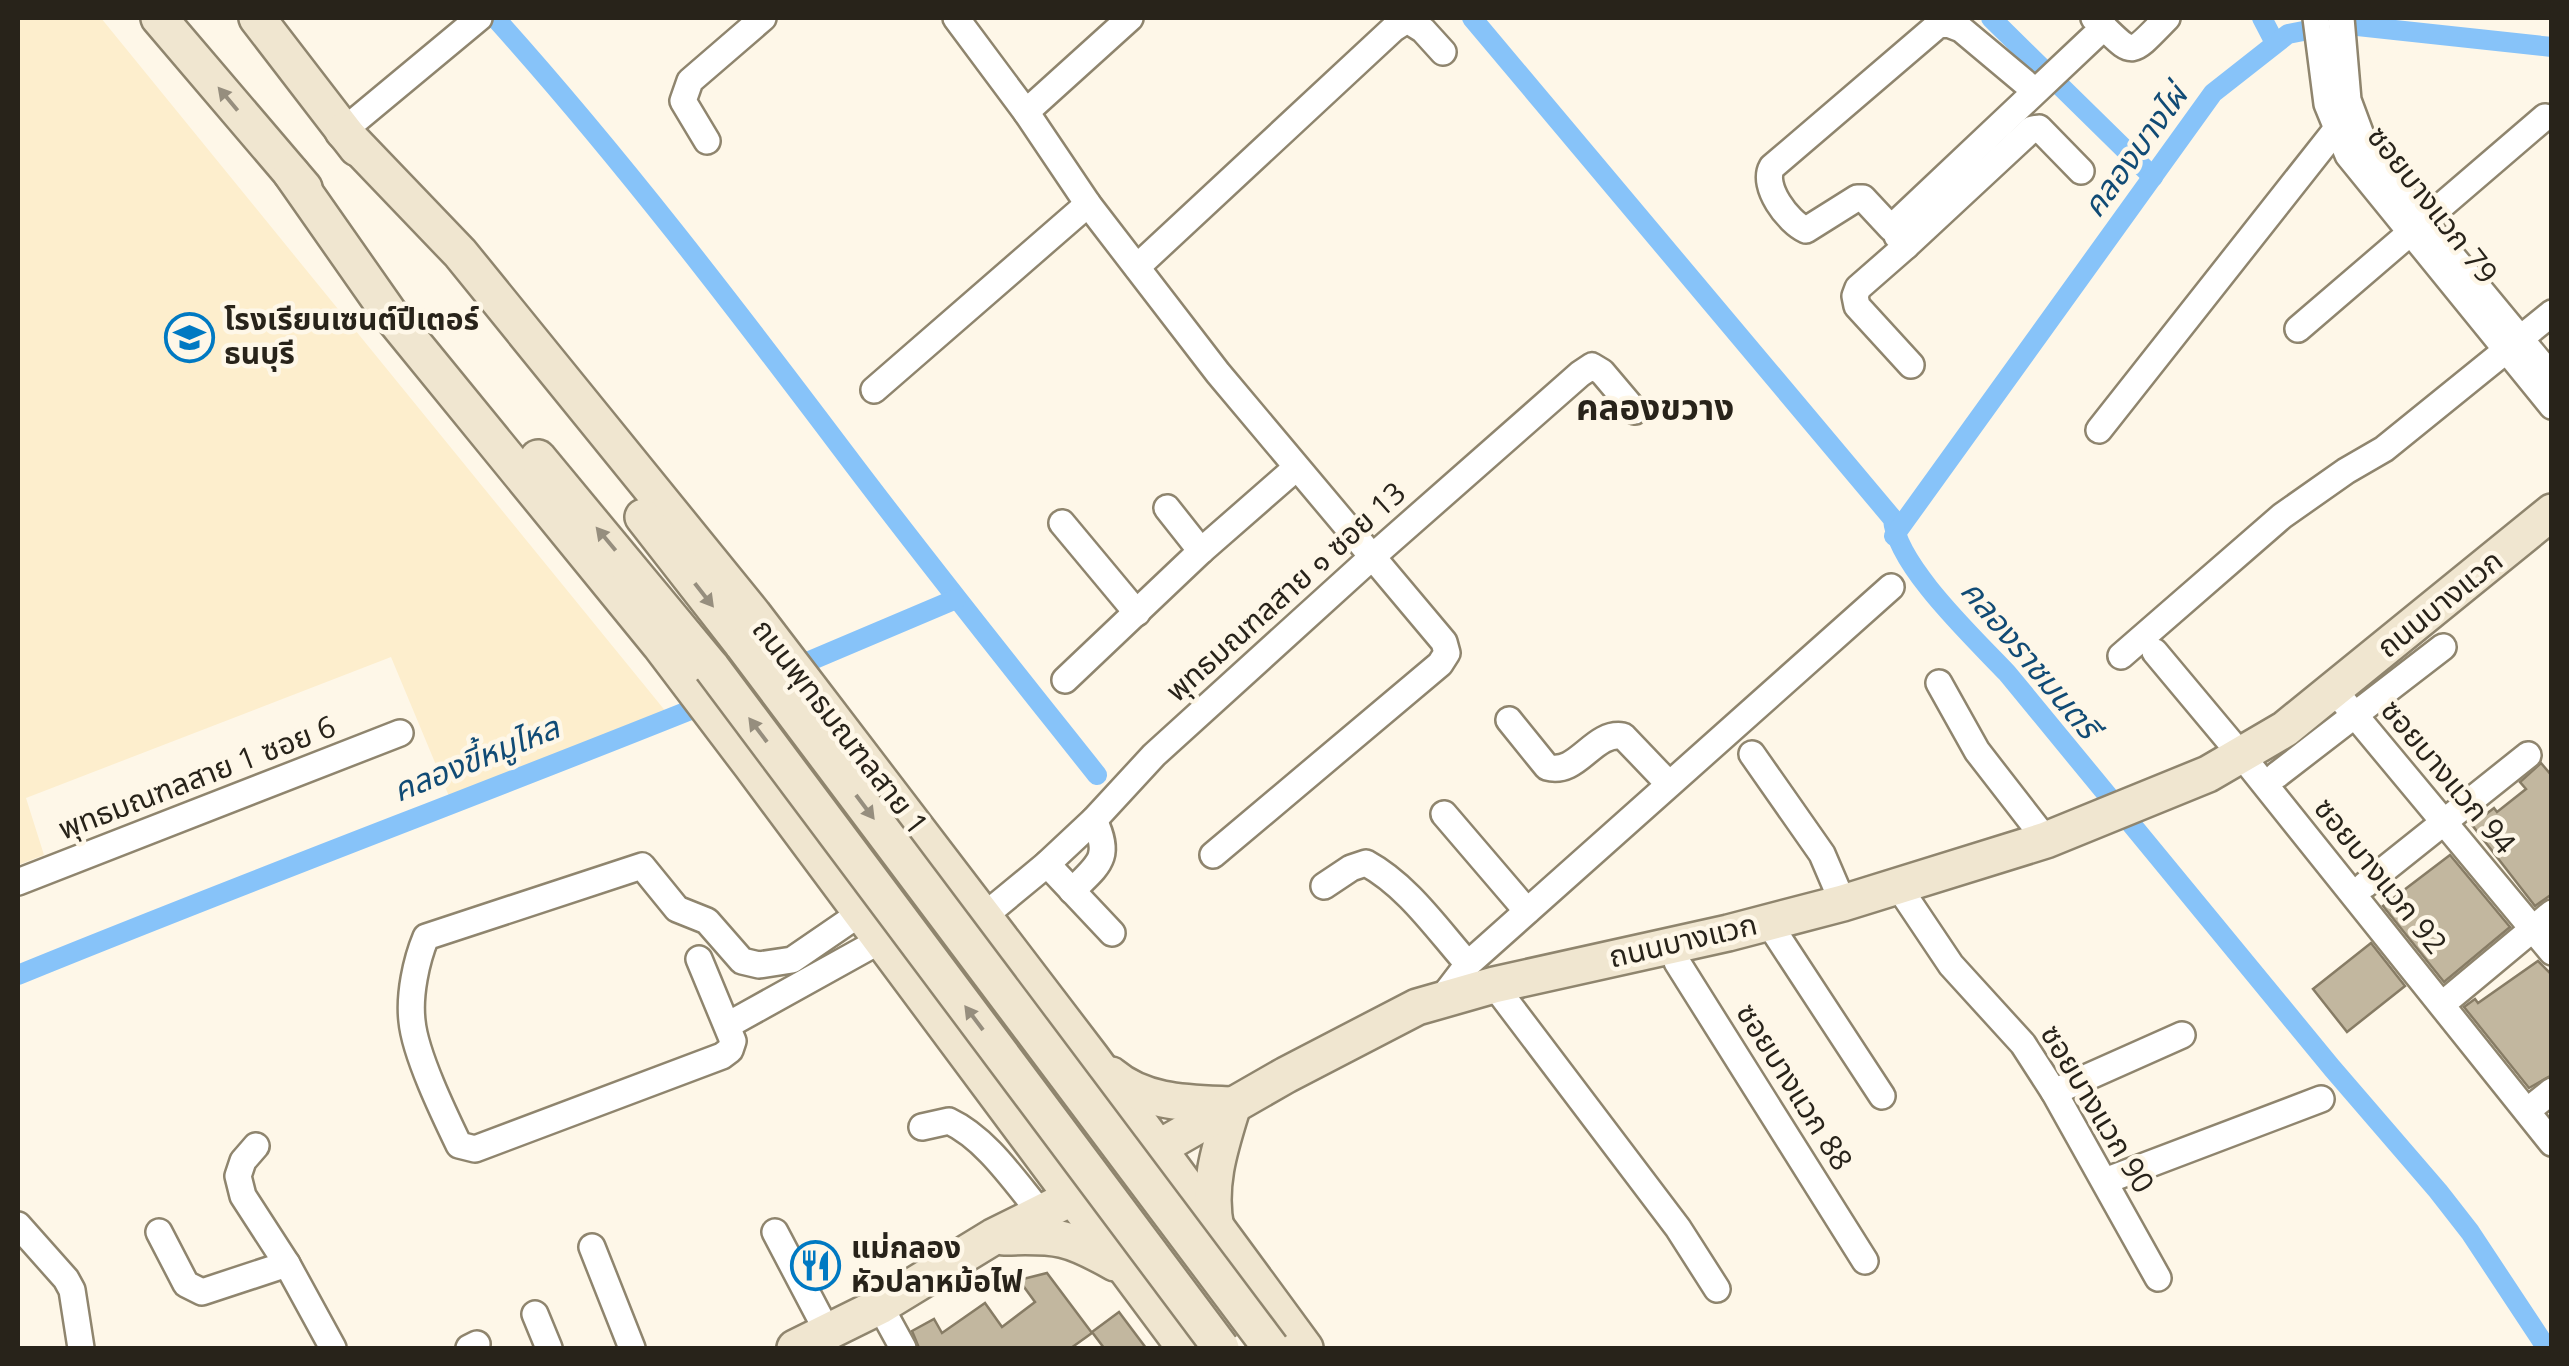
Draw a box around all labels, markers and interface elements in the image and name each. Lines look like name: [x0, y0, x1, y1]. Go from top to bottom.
water label: คลองบางไผ่: [2071, 72, 2199, 225]
one-way arrow: [217, 86, 239, 111]
street label: ซอยบางแวก 79: [2359, 117, 2508, 291]
place label: โรงเรียนเซนต์ปีเตอร์ ธนบุรี: [224, 298, 479, 373]
school or university icon: โรงเรียนเซนต์ปีเตอร์ ธนบุรี: [163, 311, 215, 363]
district label: คลองขวาง: [1576, 383, 1734, 430]
street label: พุทธมณฑลสาย ๑ ซอย 13: [1156, 472, 1414, 710]
one-way arrow: [596, 526, 617, 551]
street label: ถนนบางแวก: [2368, 539, 2511, 666]
water label: คลองราชมนตรี: [1952, 570, 2114, 751]
one-way arrow: [693, 582, 714, 608]
street label: ถนนพุทธมณฑลสาย 1: [744, 609, 939, 843]
street label: ซอยบางแวก 94: [2372, 690, 2526, 862]
water label: คลองขี้หมูไหล: [386, 704, 567, 811]
street label: พุทธมณฑลสาย 1 ซอย 6: [52, 705, 341, 848]
one-way arrow: [749, 717, 769, 743]
street label: ซอยบางแวก 92: [2306, 788, 2457, 962]
one-way arrow: [854, 794, 874, 820]
street label: ถนนบางแวก: [1605, 903, 1761, 976]
street label: ซอยบางแวก 88: [1728, 995, 1863, 1178]
one-way arrow: [965, 1005, 985, 1031]
street label: ซอยบางแวก 90: [2032, 1016, 2165, 1200]
place label: แม่กลอง หัวปลาหม้อไฟ: [851, 1226, 1023, 1301]
restaurant icon: แม่กลอง หัวปลาหม้อไฟ: [790, 1239, 842, 1291]

